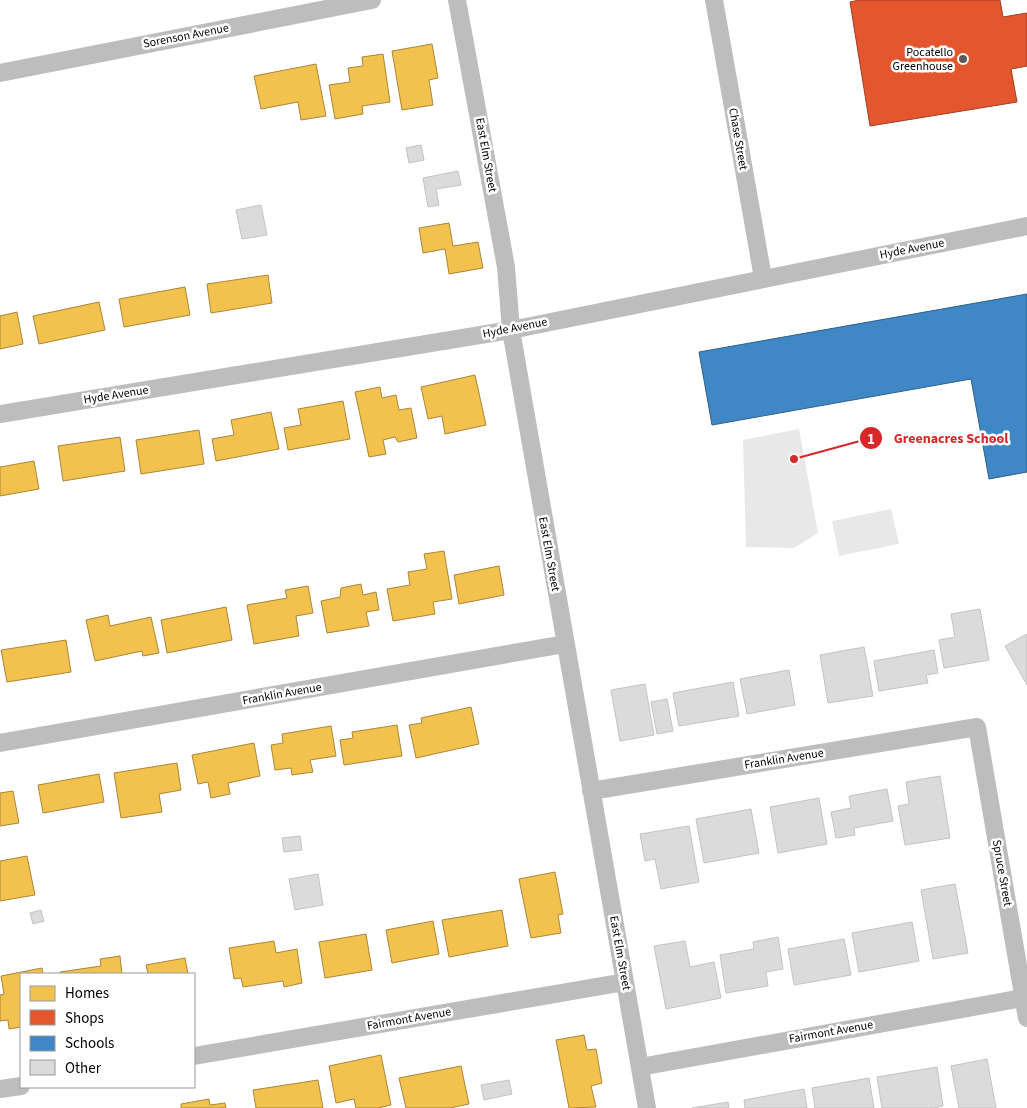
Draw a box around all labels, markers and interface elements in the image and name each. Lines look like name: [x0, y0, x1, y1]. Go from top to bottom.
street label: Sorenson Avenue: [142, 19, 230, 53]
place label: Pocatello Greenhouse: [893, 44, 953, 75]
marker: Pocatello Greenhouse: [957, 53, 969, 65]
street label: Chase Street: [724, 107, 752, 171]
street label: East Elm Street: [471, 116, 501, 194]
street label: Hyde Avenue: [878, 234, 946, 264]
street label: Hyde Avenue: [481, 313, 549, 343]
street label: Hyde Avenue: [82, 381, 150, 409]
callout: Greenacres School: [859, 424, 1018, 453]
text: 1: [867, 429, 875, 450]
text: Greenacres School: [894, 429, 1008, 449]
street label: East Elm Street: [534, 515, 564, 593]
street label: Franklin Avenue: [241, 679, 323, 709]
street label: Franklin Avenue: [743, 744, 825, 774]
street label: Spruce Street: [988, 838, 1016, 908]
street label: East Elm Street: [605, 914, 635, 992]
legend: [20, 973, 195, 1088]
text: Homes: [65, 983, 109, 1004]
street label: Fairmont Avenue: [366, 1003, 452, 1035]
text: Shops: [65, 1008, 104, 1029]
street label: Fairmont Avenue: [788, 1016, 874, 1048]
text: Schools: [65, 1033, 114, 1054]
text: Other: [65, 1058, 102, 1079]

